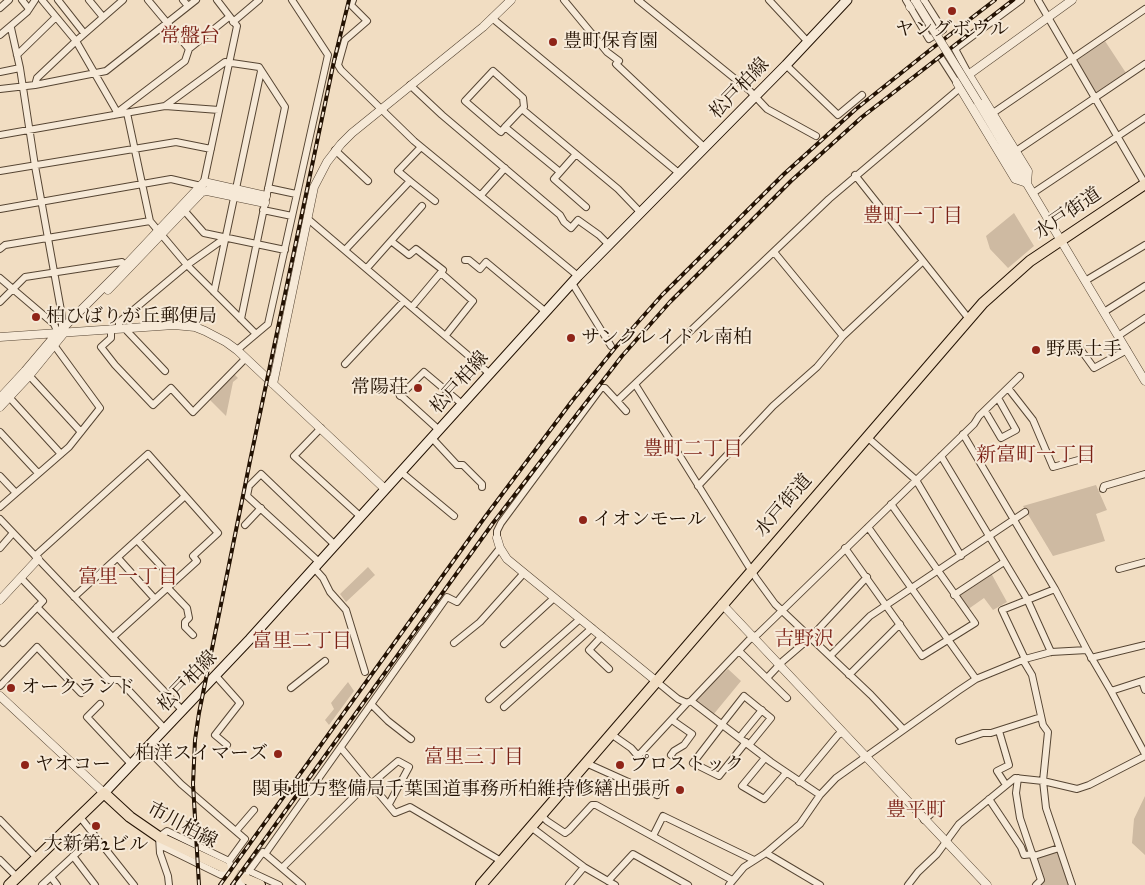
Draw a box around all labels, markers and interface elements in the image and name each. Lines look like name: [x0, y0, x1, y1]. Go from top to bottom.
marker: ヤングボウル: [946, 5, 958, 17]
place label: ヤングボウル: [895, 19, 1009, 41]
district label: 常盤台: [160, 25, 220, 49]
place label: 豊町保育園: [563, 31, 658, 53]
marker: 豊町保育園: [547, 36, 559, 48]
street label: 松戸柏線: [705, 54, 775, 124]
street label: 水戸街道: [1030, 183, 1106, 245]
district label: 豊町一丁目: [863, 205, 963, 229]
place label: 柏ひばりが丘郵便局: [46, 306, 217, 328]
marker: 柏ひばりが丘郵便局: [30, 311, 42, 323]
place label: サンクレイドル南柏: [581, 327, 752, 349]
marker: サンクレイドル南柏: [565, 332, 577, 344]
place label: 野馬土手: [1046, 339, 1122, 361]
marker: 野馬土手: [1030, 344, 1042, 356]
street label: 松戸柏線: [426, 347, 494, 419]
place label: 常陽荘: [351, 377, 408, 399]
marker: 常陽荘: [412, 382, 424, 394]
district label: 豊町二丁目: [643, 438, 743, 462]
district label: 新富町一丁目: [976, 444, 1096, 468]
street label: 水戸街道: [750, 470, 818, 542]
place label: イオンモール: [593, 509, 706, 531]
marker: イオンモール: [577, 514, 589, 526]
district label: 富里一丁目: [78, 566, 178, 590]
district label: 吉野沢: [774, 628, 834, 652]
district label: 富里二丁目: [252, 630, 352, 654]
street label: 松戸柏線: [153, 647, 223, 717]
place label: オークランド: [21, 677, 135, 699]
marker: オークランド: [5, 682, 17, 694]
place label: 柏洋スイマーズ: [135, 743, 268, 765]
district label: 富里三丁目: [424, 746, 524, 770]
marker: 柏洋スイマーズ: [272, 748, 284, 760]
place label: ヤオコー: [35, 754, 111, 776]
place label: プロストック: [630, 754, 744, 776]
marker: ヤオコー: [19, 759, 31, 771]
marker: プロストック: [614, 759, 626, 771]
place label: 関東地方整備局千葉国道事務所柏維持修繕出張所: [252, 779, 670, 801]
marker: 関東地方整備局千葉国道事務所柏維持修繕出張所: [674, 784, 686, 796]
street label: 市川柏線: [143, 798, 221, 854]
district label: 豊平町: [886, 799, 946, 823]
marker: 大新第2ビル: [90, 820, 102, 832]
place label: 大新第2ビル: [44, 834, 148, 856]

